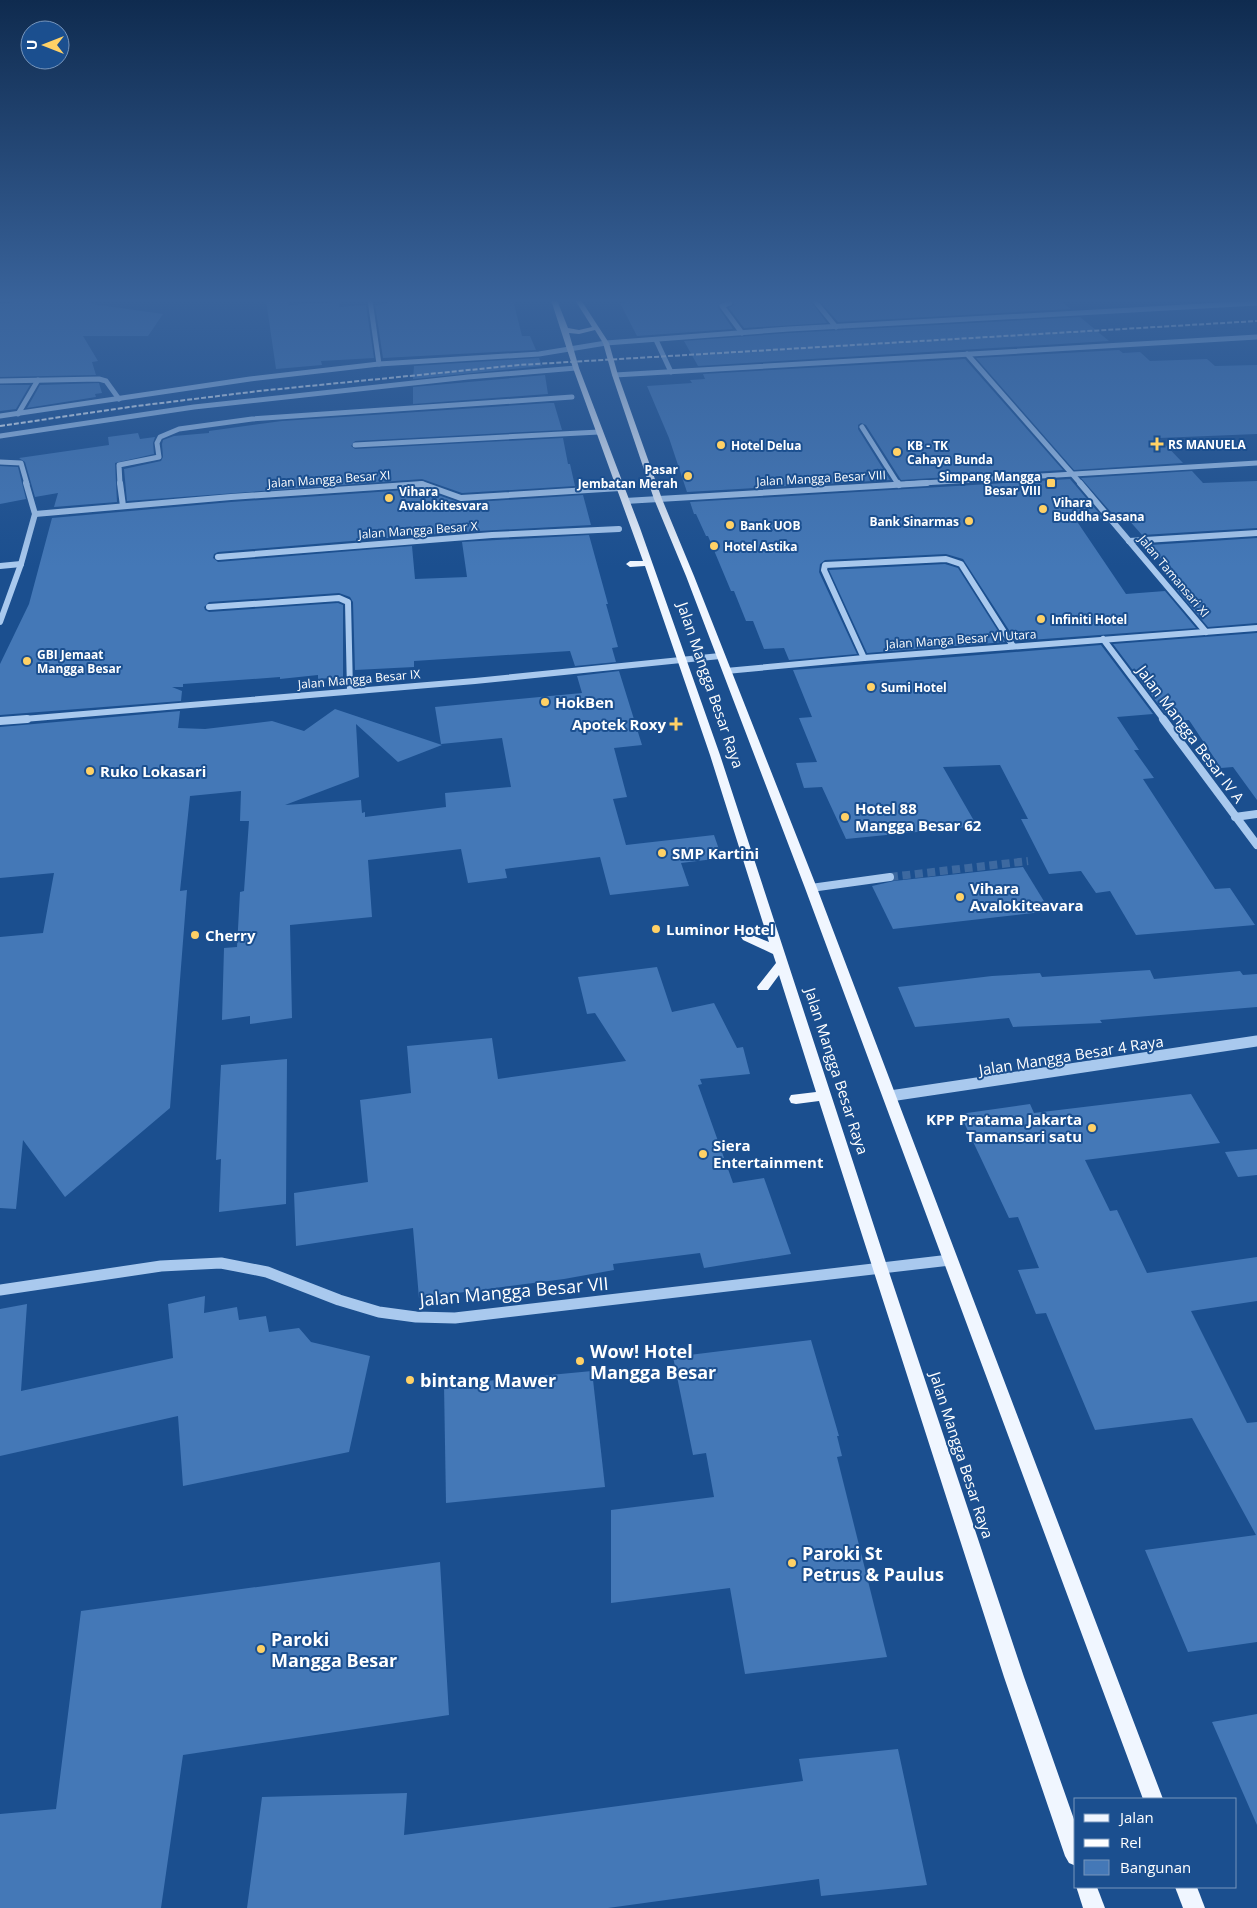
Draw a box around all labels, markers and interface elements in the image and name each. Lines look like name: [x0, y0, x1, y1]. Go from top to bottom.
north arrow: [20, 20, 70, 70]
text: U: [22, 40, 41, 50]
place label: RS MANUELA: [1168, 436, 1247, 453]
place label: Hotel Delua: [731, 437, 801, 454]
place label: KB - TK Cahaya Bunda: [907, 437, 993, 468]
marker: RS MANUELA: [1150, 437, 1164, 451]
marker: Hotel Delua: [715, 439, 727, 451]
marker: KB - TK Cahaya Bunda: [891, 446, 903, 458]
place label: Pasar Jembatan Merah: [577, 461, 679, 492]
street label: Jalan Mangga Besar XI: [266, 466, 391, 492]
street label: Jalan Mangga Besar VIII: [755, 466, 886, 490]
place label: Simpang Mangga Besar VIII: [939, 468, 1041, 499]
marker: Pasar Jembatan Merah: [682, 470, 694, 482]
marker: Simpang Mangga Besar VIII: [1045, 477, 1057, 489]
place label: Vihara Avalokitesvara: [399, 483, 489, 514]
marker: Vihara Avalokitesvara: [383, 492, 395, 504]
place label: Vihara Buddha Sasana: [1053, 494, 1145, 525]
marker: Vihara Buddha Sasana: [1037, 503, 1049, 515]
place label: Bank Sinarmas: [869, 513, 959, 530]
marker: Bank Sinarmas: [963, 515, 975, 527]
street label: Jalan Mangga Besar X: [357, 517, 478, 543]
place label: Bank UOB: [740, 517, 800, 534]
marker: Bank UOB: [724, 519, 736, 531]
street label: Jalan Tamansari XI: [1134, 531, 1213, 621]
place label: Hotel Astika: [724, 538, 798, 555]
marker: Hotel Astika: [708, 540, 720, 552]
street label: Jalan Mangga Besar Raya: [673, 597, 749, 771]
place label: Infiniti Hotel: [1051, 611, 1127, 628]
marker: Infiniti Hotel: [1035, 613, 1047, 625]
street label: Jalan Manga Besar VI Utara: [884, 625, 1037, 653]
place label: GBI Jemaat Mangga Besar: [37, 646, 122, 677]
marker: GBI Jemaat Mangga Besar: [21, 655, 33, 667]
street label: Jalan Mangga Besar IV A: [1131, 660, 1250, 807]
street label: Jalan Mangga Besar IX: [296, 665, 421, 693]
place label: Sumi Hotel: [881, 679, 947, 696]
marker: Sumi Hotel: [865, 681, 877, 693]
place label: HokBen: [555, 692, 614, 712]
marker: HokBen: [539, 696, 551, 708]
place label: Apotek Roxy: [572, 714, 666, 734]
marker: Apotek Roxy: [670, 718, 682, 730]
place label: Ruko Lokasari: [100, 761, 206, 781]
marker: Ruko Lokasari: [84, 765, 96, 777]
place label: Hotel 88 Mangga Besar 62: [855, 798, 982, 835]
marker: Hotel 88 Mangga Besar 62: [839, 811, 851, 823]
place label: SMP Kartini: [672, 843, 759, 863]
marker: SMP Kartini: [656, 847, 668, 859]
place label: Vihara Avalokiteavara: [970, 878, 1084, 915]
marker: Vihara Avalokiteavara: [954, 891, 966, 903]
place label: Luminor Hotel: [666, 919, 774, 939]
marker: Luminor Hotel: [650, 923, 662, 935]
place label: Cherry: [205, 925, 256, 945]
marker: Cherry: [189, 929, 201, 941]
street label: Jalan Mangga Besar Raya: [800, 983, 873, 1157]
street label: Jalan Mangga Besar 4 Raya: [975, 1031, 1165, 1080]
place label: KPP Pratama Jakarta Tamansari satu: [926, 1109, 1082, 1146]
marker: KPP Pratama Jakarta Tamansari satu: [1086, 1122, 1098, 1134]
place label: Siera Entertainment: [713, 1135, 824, 1172]
marker: Siera Entertainment: [697, 1148, 709, 1160]
street label: Jalan Mangga Besar VII: [416, 1271, 610, 1311]
place label: Wow! Hotel Mangga Besar: [590, 1339, 716, 1384]
marker: Wow! Hotel Mangga Besar: [574, 1355, 586, 1367]
street label: Jalan Mangga Besar Raya: [925, 1367, 998, 1541]
place label: bintang Mawer: [420, 1368, 556, 1392]
marker: bintang Mawer: [404, 1374, 416, 1386]
place label: Paroki St Petrus & Paulus: [802, 1541, 944, 1586]
marker: Paroki St Petrus & Paulus: [786, 1557, 798, 1569]
place label: Paroki Mangga Besar: [271, 1627, 397, 1672]
marker: Paroki Mangga Besar: [255, 1643, 267, 1655]
legend: [1074, 1798, 1237, 1888]
text: Jalan: [1118, 1807, 1154, 1827]
text: Rel: [1120, 1832, 1141, 1852]
text: Bangunan: [1120, 1857, 1191, 1877]

